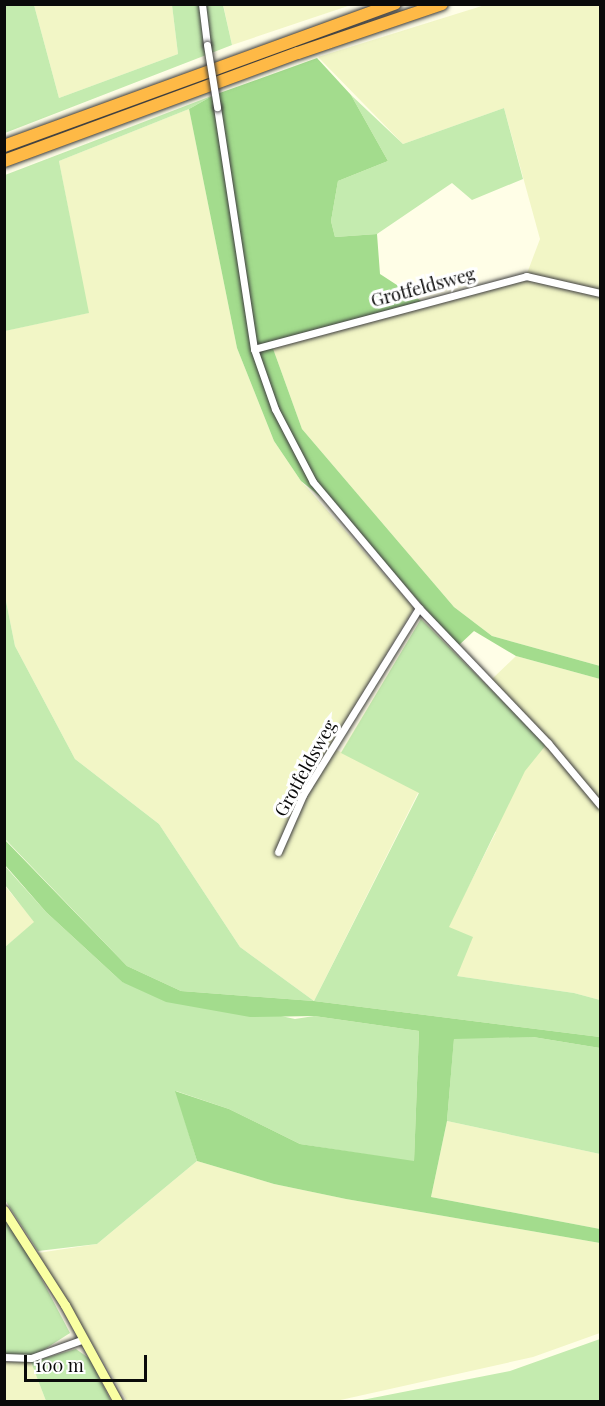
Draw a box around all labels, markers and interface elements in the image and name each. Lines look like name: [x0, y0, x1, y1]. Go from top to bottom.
street label: Grotfeldsweg: [368, 263, 478, 311]
street label: Grotfeldsweg: [270, 716, 340, 820]
scale bar: [27, 1343, 150, 1381]
text: 100 m: [35, 1353, 84, 1377]

